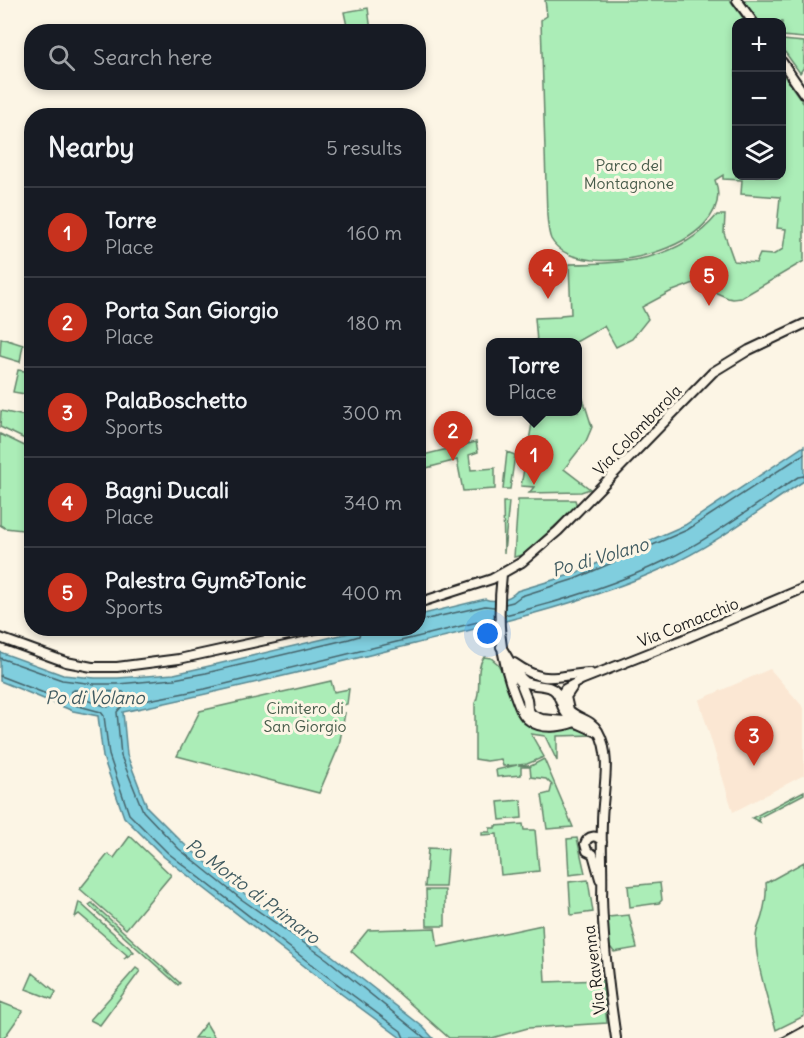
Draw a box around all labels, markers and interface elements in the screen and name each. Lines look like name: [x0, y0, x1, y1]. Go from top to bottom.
map controls: [732, 18, 786, 180]
button: +: [732, 18, 786, 72]
search box: [24, 24, 426, 90]
icon: search: [45, 41, 78, 74]
text: Search here: [93, 43, 212, 71]
button: −: [732, 72, 786, 126]
button: layers: [732, 126, 786, 180]
text: Nearby: [48, 131, 134, 164]
text: 5 results: [326, 135, 402, 160]
park label: Parco del Montagnone: [584, 155, 674, 193]
text: Torre: [105, 206, 157, 234]
text: 1: [64, 220, 71, 245]
text: 160 m: [347, 220, 402, 245]
text: Place: [105, 234, 153, 259]
pin: 4: [528, 250, 568, 299]
pin: 5: [690, 256, 728, 306]
text: Porta San Giorgio: [105, 296, 279, 324]
text: 2: [62, 310, 73, 335]
text: 180 m: [347, 310, 402, 335]
text: Place: [105, 324, 153, 349]
popup: [486, 338, 582, 416]
text: Torre: [508, 351, 560, 379]
text: Place: [508, 379, 557, 404]
street label: Via Colombarola: [589, 380, 685, 480]
text: PalaBoschetto: [105, 386, 247, 414]
text: 3: [62, 400, 73, 425]
text: 300 m: [342, 400, 402, 425]
pin: 2: [434, 412, 472, 461]
text: Sports: [105, 414, 163, 439]
pin: 1: [514, 436, 554, 485]
text: Bagni Ducali: [105, 476, 229, 504]
text: 4: [62, 490, 73, 515]
text: 340 m: [344, 490, 402, 515]
text: Place: [105, 504, 153, 529]
water label: Po di Volano: [549, 532, 652, 582]
text: Palestra Gym&Tonic: [105, 566, 306, 594]
text: 5: [62, 580, 73, 605]
text: 400 m: [342, 580, 402, 605]
street label: Via Comacchio: [635, 593, 741, 651]
text: Sports: [105, 594, 163, 619]
your location: [473, 619, 502, 648]
water label: Po di Volano: [45, 686, 146, 709]
park label: Cimitero di San Giorgio: [263, 698, 347, 736]
pin: 3: [734, 716, 774, 766]
water label: Po Morto di Primaro: [182, 833, 325, 949]
street label: Via Ravenna: [579, 924, 609, 1016]

